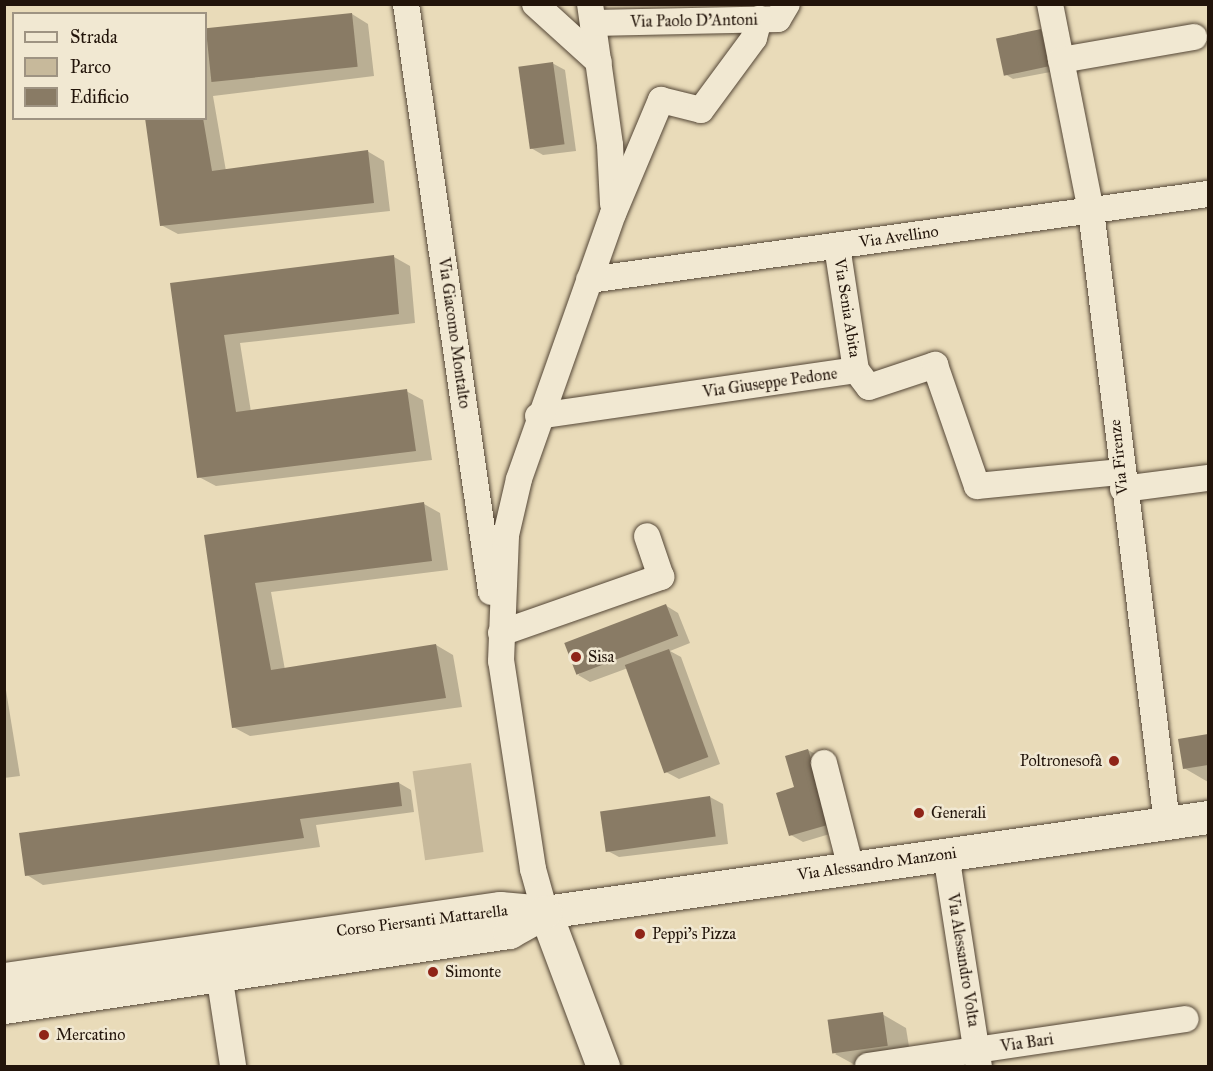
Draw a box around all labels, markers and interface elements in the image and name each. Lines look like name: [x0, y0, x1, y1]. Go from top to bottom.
street label: Via Paolo D'Antoni: [630, 10, 758, 32]
legend: [12, 12, 207, 120]
text: Strada: [70, 26, 118, 48]
text: Parco: [70, 56, 111, 78]
text: Edificio: [70, 86, 129, 108]
street label: Via Avellino: [858, 222, 940, 252]
street label: Via Giacomo Montalto: [434, 256, 474, 410]
street label: Via Senia Abita: [830, 257, 864, 359]
street label: Via Giuseppe Pedone: [701, 364, 839, 402]
street label: Via Firenze: [1105, 418, 1133, 496]
place label: Sisa: [588, 647, 614, 667]
marker: Sisa: [569, 650, 583, 664]
place label: Poltronesofà: [1020, 751, 1102, 771]
marker: Poltronesofà: [1107, 754, 1121, 768]
place label: Generali: [931, 803, 986, 823]
marker: Generali: [912, 806, 926, 820]
street label: Via Alessandro Manzoni: [796, 843, 958, 885]
street label: Via Alessandro Volta: [943, 892, 983, 1028]
street label: Corso Piersanti Mattarella: [335, 901, 509, 941]
place label: Peppi's Pizza: [652, 924, 736, 944]
marker: Peppi's Pizza: [633, 927, 647, 941]
place label: Simonte: [445, 962, 501, 982]
marker: Simonte: [426, 965, 440, 979]
place label: Mercatino: [56, 1025, 125, 1045]
marker: Mercatino: [37, 1028, 51, 1042]
street label: Via Bari: [999, 1030, 1055, 1056]

